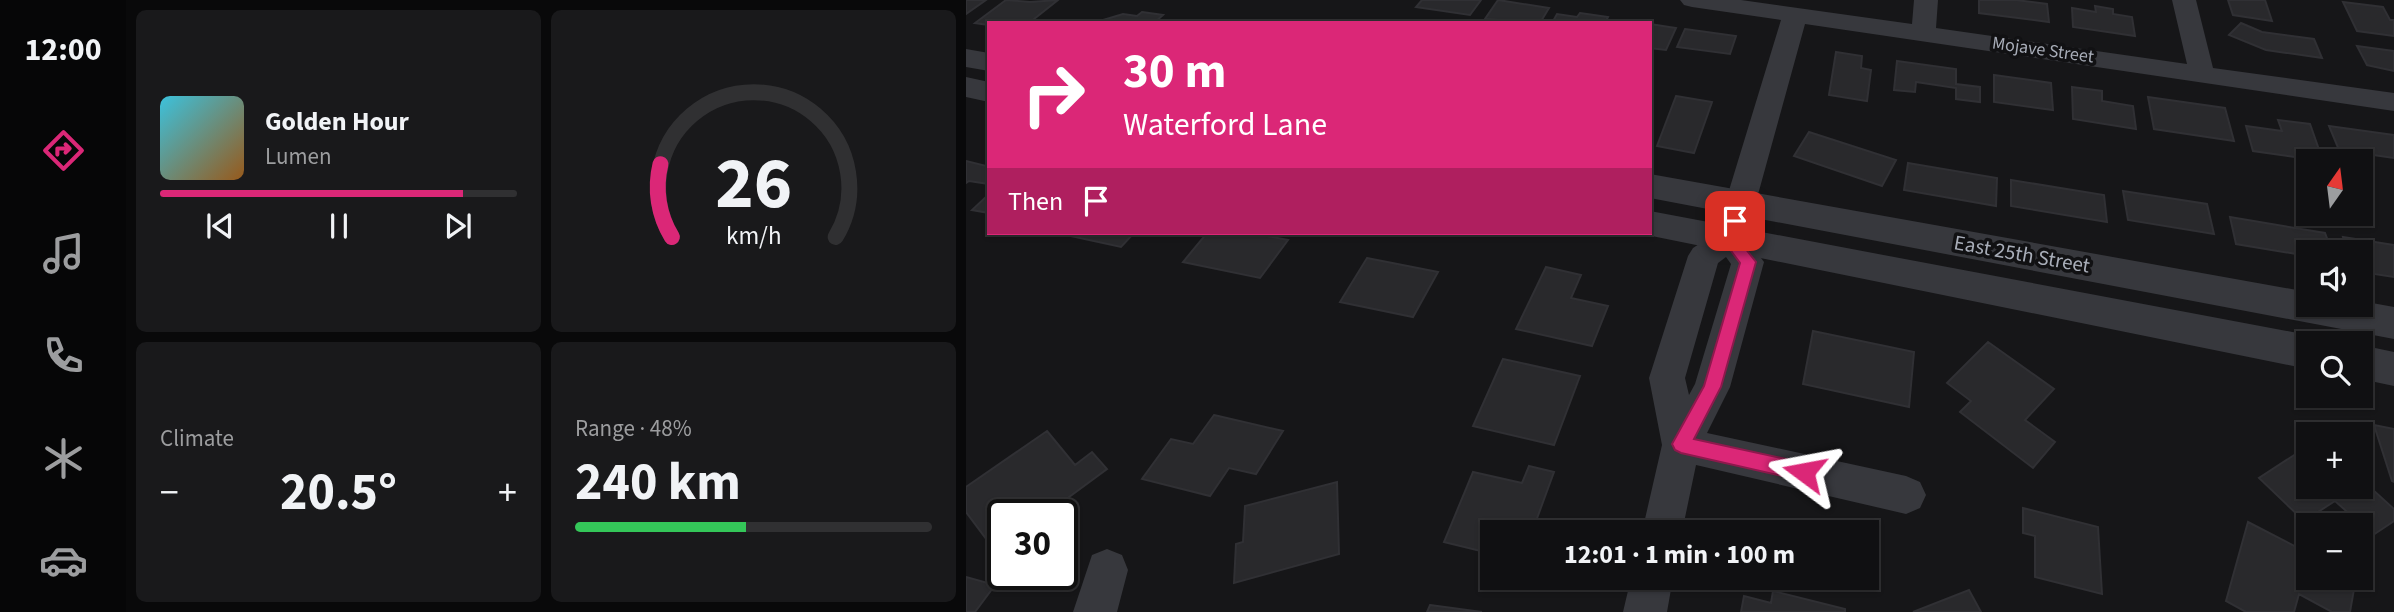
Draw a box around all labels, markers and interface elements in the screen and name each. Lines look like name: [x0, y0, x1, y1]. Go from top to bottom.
text: 12:00: [24, 27, 102, 73]
street label: Mojave Street: [1991, 31, 2095, 69]
text: 30 m: [1123, 37, 1227, 107]
icon: right: [1008, 49, 1099, 140]
text: Waterford Lane: [1123, 102, 1327, 148]
text: Golden Hour: [265, 103, 409, 140]
icon: directions: [39, 126, 88, 175]
text: 26: [715, 132, 792, 236]
text: Lumen: [265, 140, 332, 173]
north arrow: [2296, 149, 2373, 226]
map controls: [2296, 149, 2373, 590]
icon: arrive: [1077, 182, 1115, 220]
text: Then: [1008, 183, 1063, 220]
pin: [1705, 191, 1765, 251]
icon: arrive: [1716, 202, 1754, 240]
icon: previous: [201, 207, 239, 245]
icon: pause: [320, 207, 358, 245]
icon: next: [439, 207, 477, 245]
text: km/h: [726, 218, 781, 254]
street label: East 25th Street: [1952, 227, 2092, 281]
icon: music: [39, 229, 88, 278]
button: sound: [2296, 240, 2373, 317]
icon: phone: [39, 331, 88, 380]
button: search: [2296, 331, 2373, 408]
text: Range · 48%: [575, 412, 692, 445]
text: Climate: [160, 422, 234, 455]
button: +: [2296, 422, 2373, 499]
icon: climate: [39, 434, 88, 483]
position arrow: [1767, 435, 1841, 509]
text: 240 km: [575, 446, 741, 520]
text: 20.5°: [280, 456, 397, 530]
text: −: [160, 466, 179, 520]
text: +: [498, 466, 517, 520]
speed limit sign: 30: [987, 499, 1078, 590]
button: −: [2296, 513, 2373, 590]
icon: car: [39, 536, 88, 585]
text: 12:01 · 1 min · 100 m: [1564, 536, 1795, 573]

